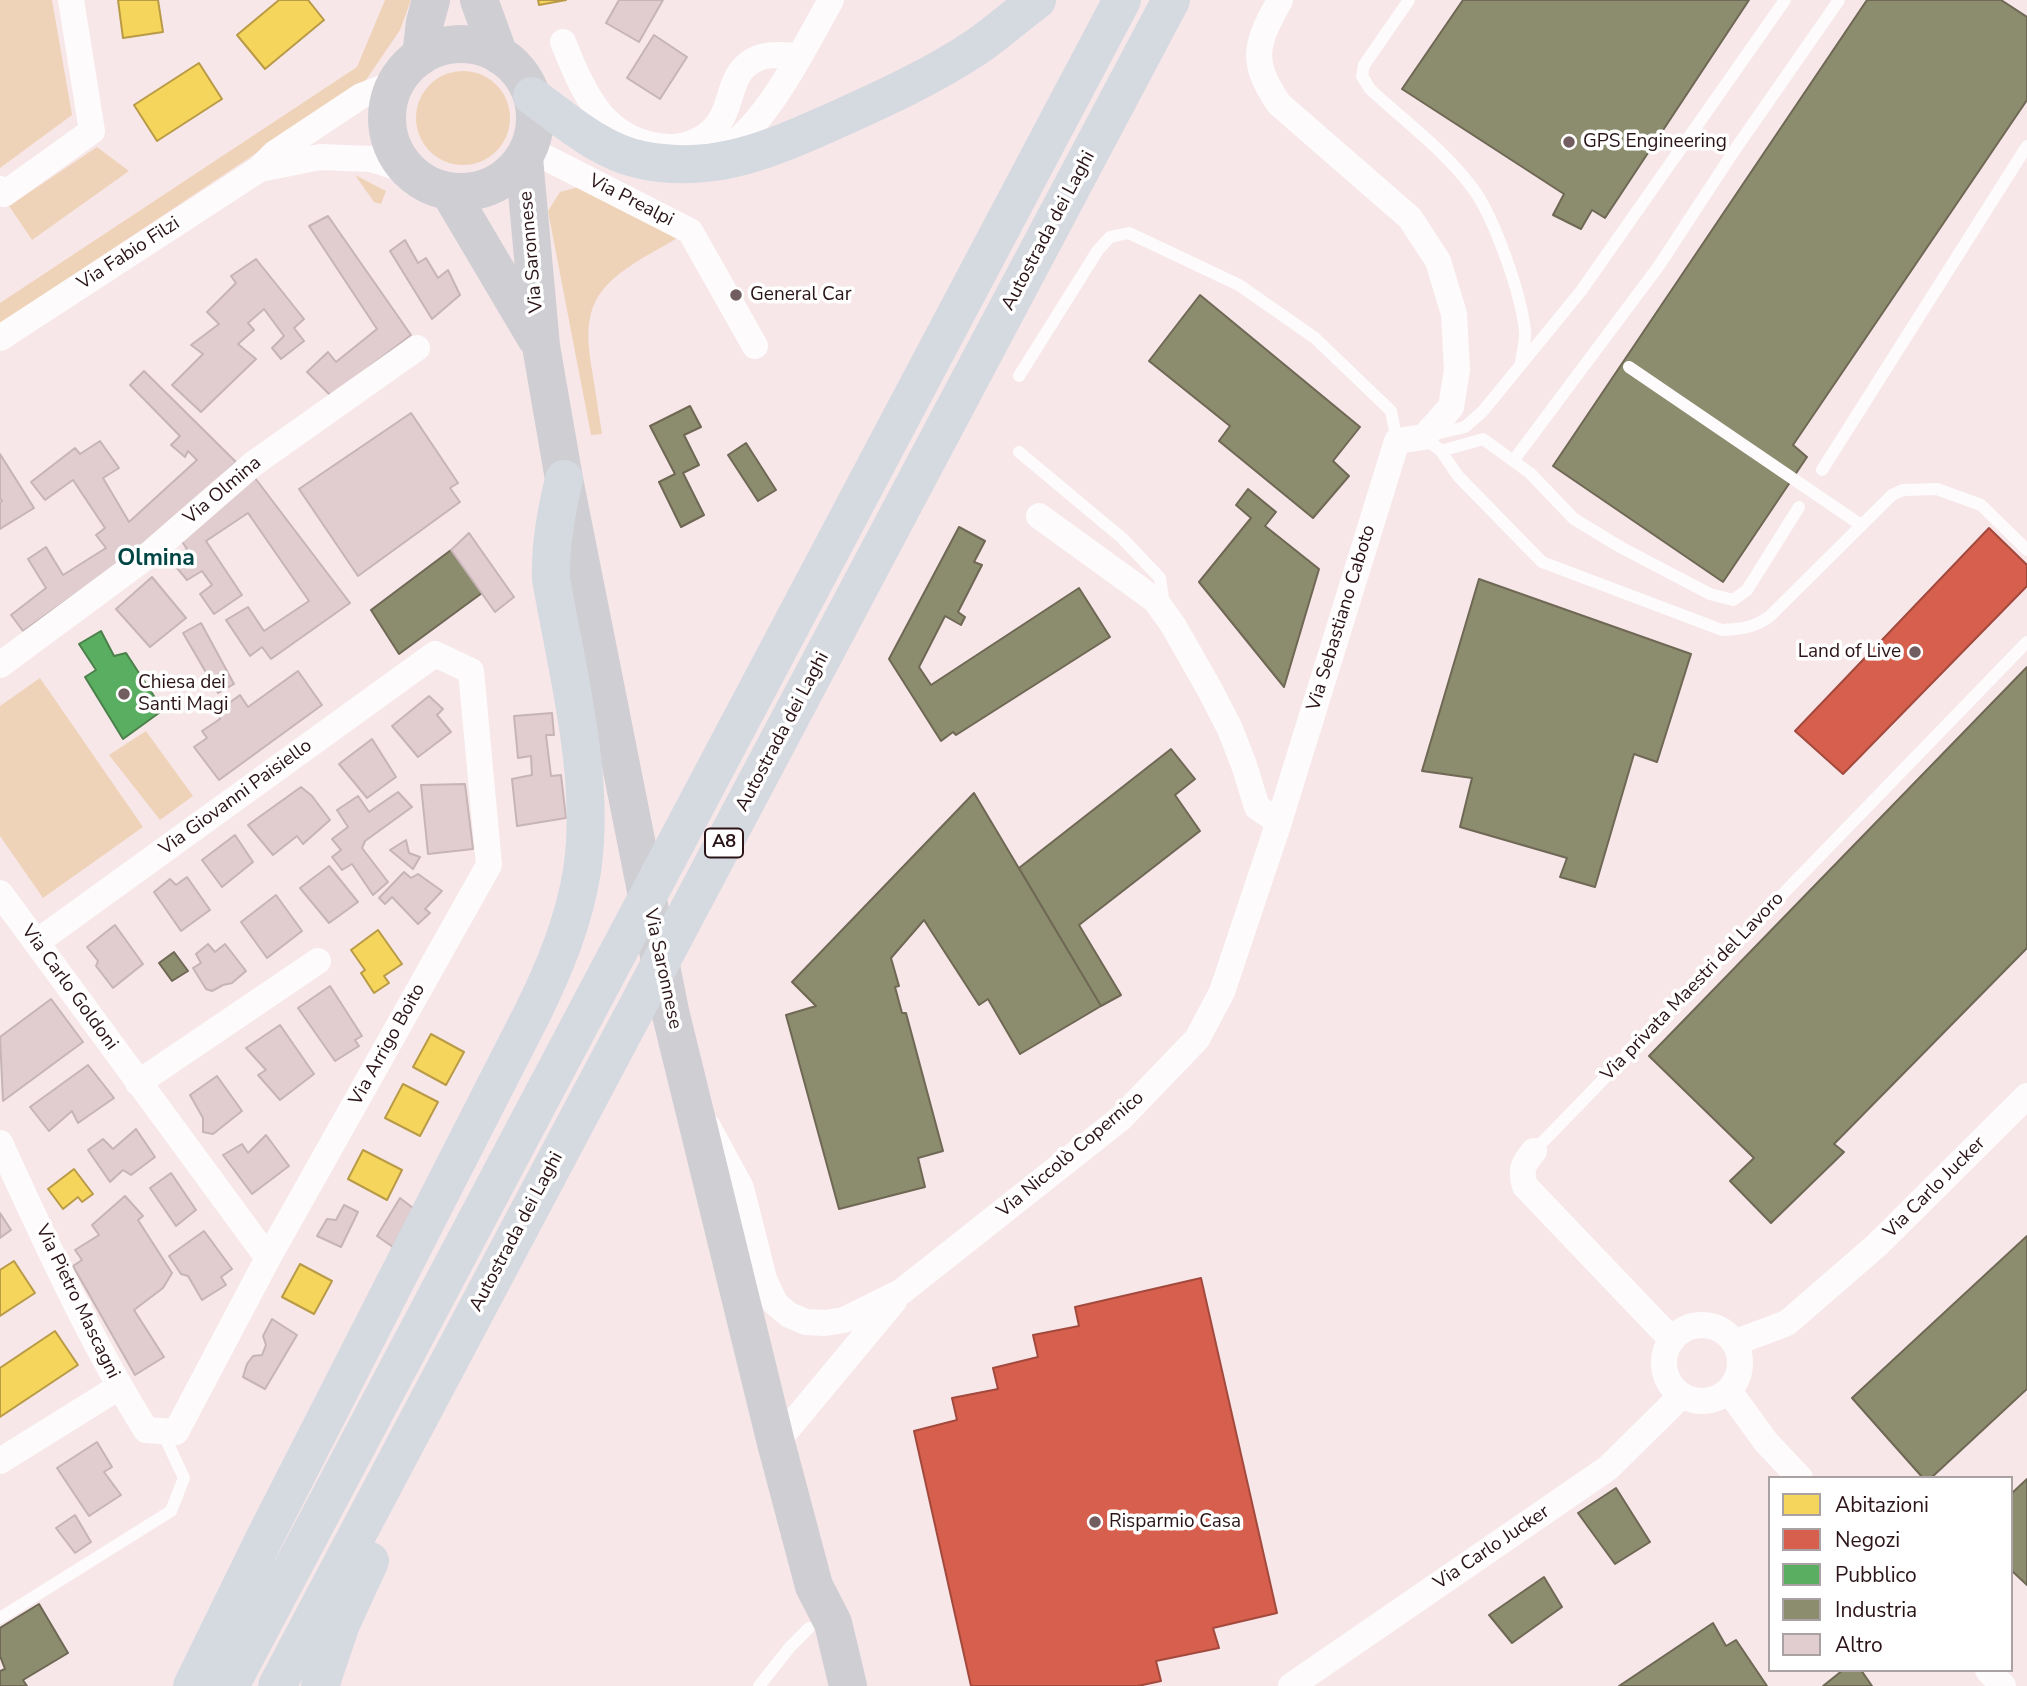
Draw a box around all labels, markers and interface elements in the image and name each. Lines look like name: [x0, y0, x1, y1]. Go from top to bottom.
place label: GPS Engineering: [1583, 131, 1727, 153]
marker: GPS Engineering: [1561, 134, 1577, 150]
street label: Autostrada dei Laghi: [997, 147, 1101, 315]
street label: Via Prealpi: [585, 170, 677, 232]
street label: Via Saronnese: [515, 190, 549, 314]
street label: Via Fabio Filzi: [74, 213, 184, 295]
place label: General Car: [750, 284, 851, 306]
marker: General Car: [728, 287, 744, 303]
street label: Via Olmina: [180, 452, 266, 530]
street label: Via Sebastiano Caboto: [1303, 522, 1381, 714]
district label: Olmina: [117, 545, 195, 573]
place label: Land of Live: [1798, 641, 1901, 663]
marker: Land of Live: [1907, 644, 1923, 660]
street label: Autostrada dei Laghi: [731, 648, 835, 816]
place label: Chiesa dei Santi Magi: [138, 672, 228, 716]
marker: Chiesa dei Santi Magi: [116, 686, 132, 702]
street label: Via Giovanni Paisiello: [155, 735, 317, 861]
road number: A8: [705, 828, 743, 858]
street label: Via privata Maestri del Lavoro: [1597, 888, 1789, 1086]
street label: Via Saronnese: [638, 907, 686, 1031]
street label: Via Carlo Goldoni: [16, 921, 122, 1055]
street label: Via Arrigo Boito: [345, 980, 431, 1110]
street label: Via Niccolò Copernico: [993, 1087, 1149, 1223]
street label: Via Carlo Jucker: [1879, 1132, 1991, 1244]
street label: Autostrada dei Laghi: [465, 1148, 569, 1316]
street label: Via Pietro Mascagni: [30, 1221, 124, 1383]
legend: [1768, 1476, 2013, 1672]
text: Abitazioni: [1835, 1491, 1929, 1519]
street label: Via Carlo Jucker: [1430, 1501, 1554, 1595]
place label: Risparmio Casa: [1109, 1511, 1241, 1533]
marker: Risparmio Casa: [1087, 1514, 1103, 1530]
text: Negozi: [1835, 1526, 1900, 1554]
text: Pubblico: [1835, 1561, 1917, 1589]
text: Industria: [1835, 1596, 1917, 1624]
text: Altro: [1835, 1631, 1883, 1659]

